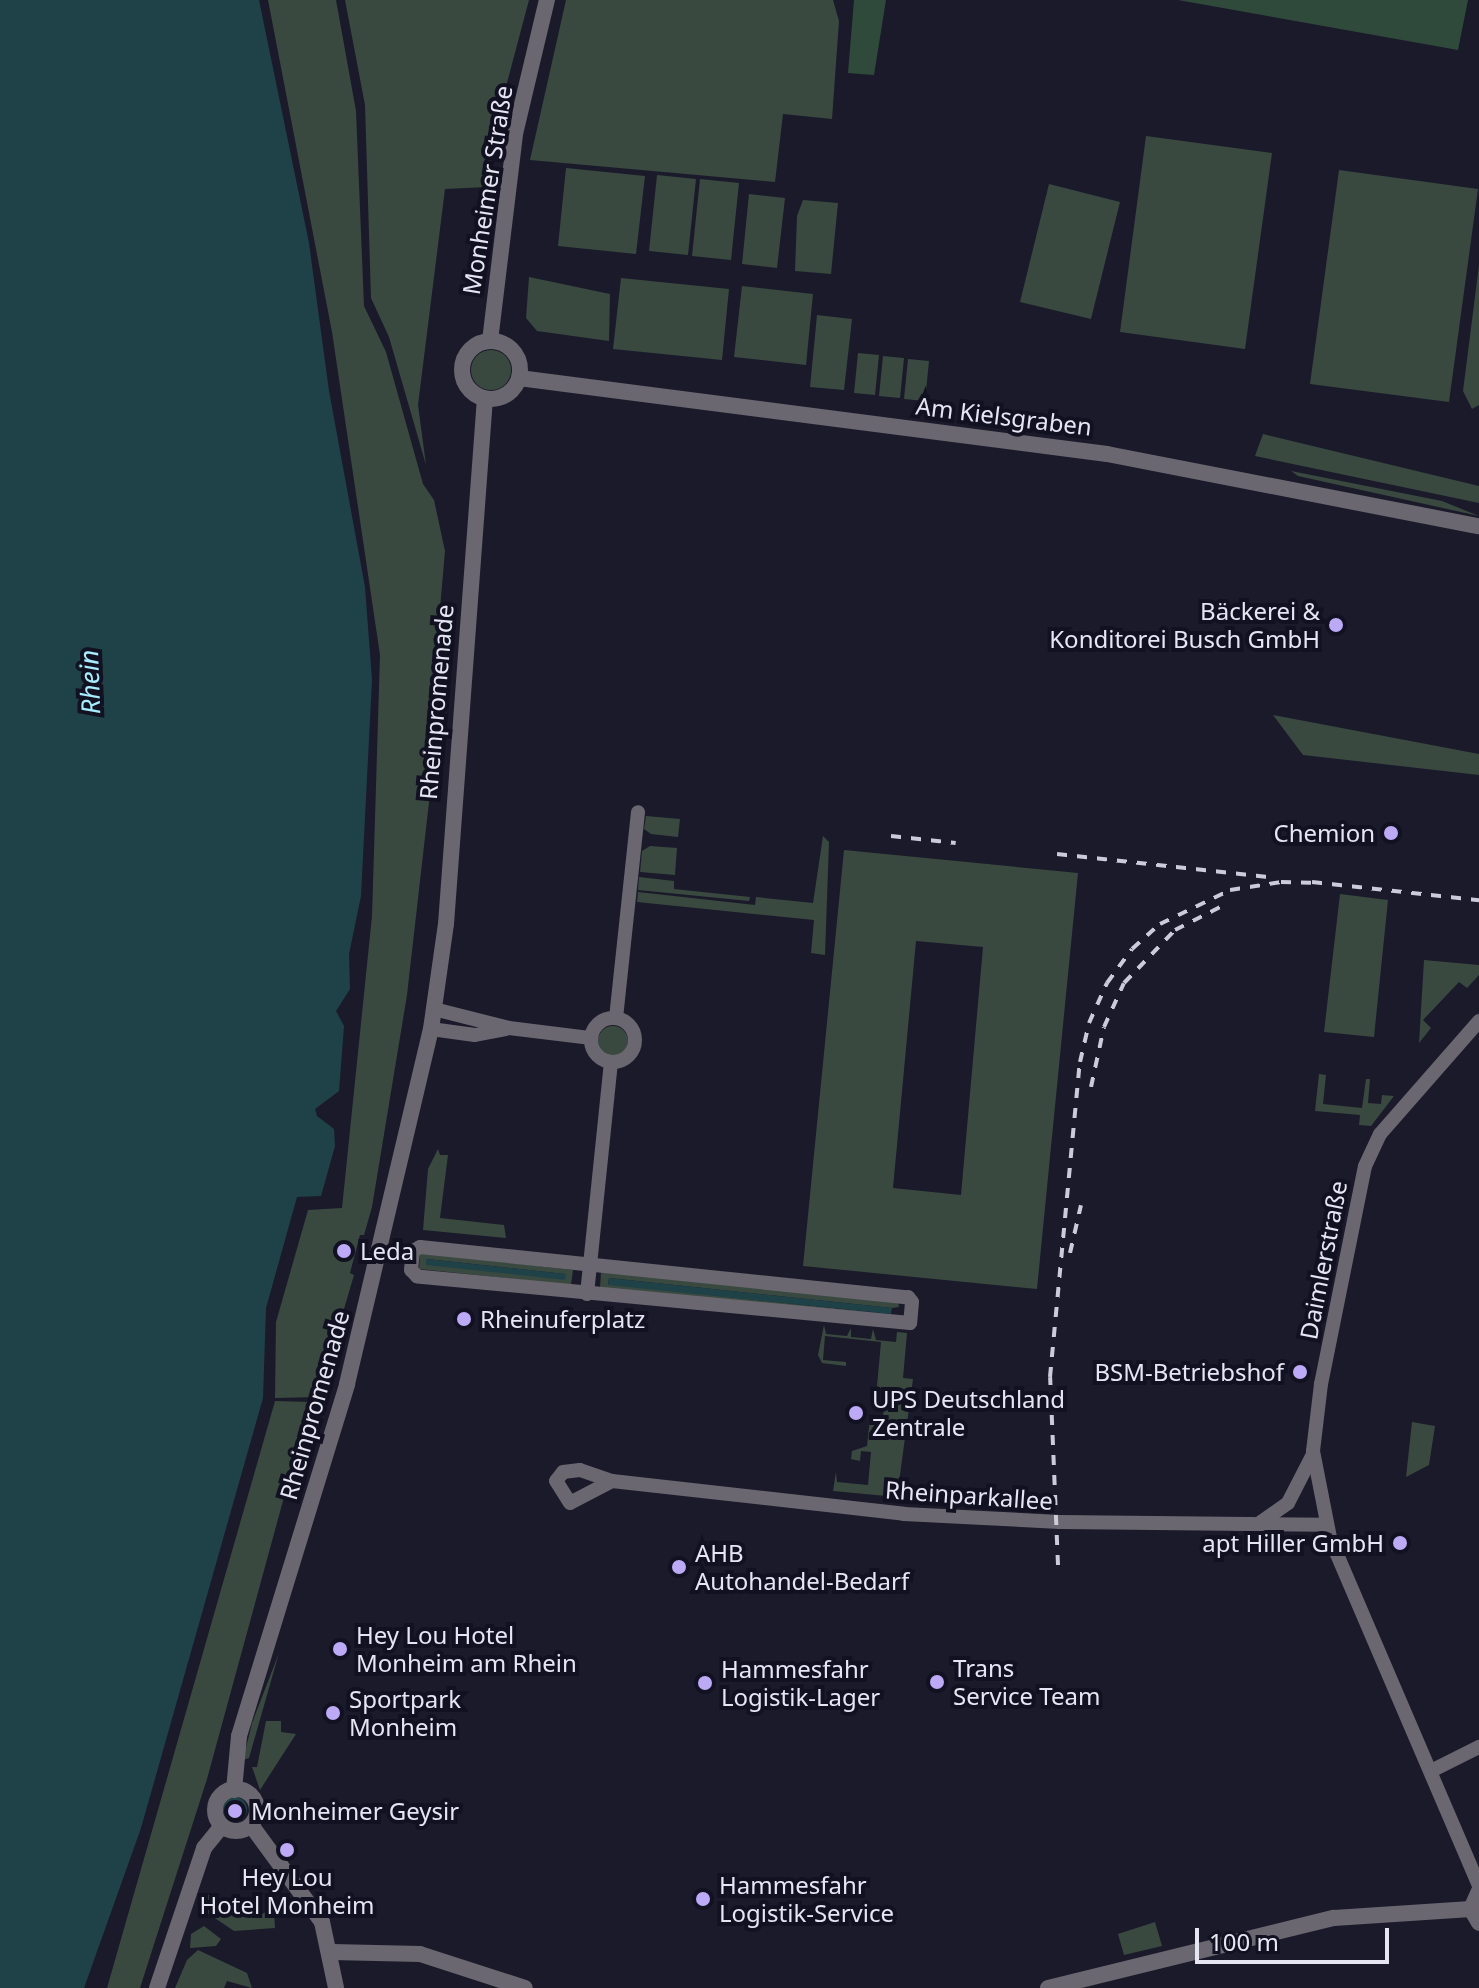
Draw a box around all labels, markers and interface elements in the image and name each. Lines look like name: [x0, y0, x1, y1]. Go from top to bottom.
street label: Monheimer Straße: [456, 83, 518, 297]
street label: Am Kielsgraben: [914, 391, 1094, 441]
place label: Bäckerei & Konditorei Busch GmbH: [1049, 597, 1320, 653]
street label: Rheinpromenade: [413, 603, 459, 801]
marker: Bäckerei & Konditorei Busch GmbH: [1327, 616, 1345, 634]
water label: Rhein: [73, 649, 107, 715]
place label: Chemion: [1273, 819, 1375, 847]
marker: Chemion: [1382, 824, 1400, 842]
street label: Daimlerstraße: [1294, 1178, 1352, 1342]
place label: Leda: [360, 1237, 414, 1265]
marker: Leda: [335, 1242, 353, 1260]
place label: Rheinuferplatz: [480, 1305, 645, 1333]
street label: Rheinpromenade: [273, 1307, 355, 1503]
marker: Rheinuferplatz: [455, 1310, 473, 1328]
place label: BSM-Betriebshof: [1094, 1358, 1284, 1386]
marker: BSM-Betriebshof: [1291, 1363, 1309, 1381]
place label: UPS Deutschland Zentrale: [872, 1385, 1065, 1441]
marker: UPS Deutschland Zentrale: [847, 1404, 865, 1422]
street label: Rheinparkallee: [884, 1475, 1054, 1515]
place label: apt Hiller GmbH: [1202, 1529, 1384, 1557]
marker: apt Hiller GmbH: [1391, 1534, 1409, 1552]
place label: AHB Autohandel-Bedarf: [695, 1539, 909, 1595]
marker: AHB Autohandel-Bedarf: [670, 1558, 688, 1576]
place label: Hey Lou Hotel Monheim am Rhein: [356, 1621, 577, 1677]
marker: Hey Lou Hotel Monheim am Rhein: [331, 1640, 349, 1658]
place label: Trans Service Team: [953, 1654, 1100, 1710]
place label: Hammesfahr Logistik-Lager: [721, 1655, 880, 1711]
marker: Trans Service Team: [928, 1673, 946, 1691]
marker: Hammesfahr Logistik-Lager: [696, 1674, 714, 1692]
place label: Sportpark Monheim: [349, 1685, 461, 1741]
marker: Sportpark Monheim: [324, 1704, 342, 1722]
place label: Monheimer Geysir: [251, 1797, 459, 1825]
marker: Monheimer Geysir: [226, 1802, 244, 1820]
marker: Hey Lou Hotel Monheim: [278, 1841, 296, 1859]
place label: Hey Lou Hotel Monheim: [199, 1863, 375, 1919]
place label: Hammesfahr Logistik-Service: [719, 1871, 894, 1927]
marker: Hammesfahr Logistik-Service: [694, 1890, 712, 1908]
scale bar: [1199, 1912, 1393, 1962]
text: 100 m: [1209, 1925, 1279, 1958]

